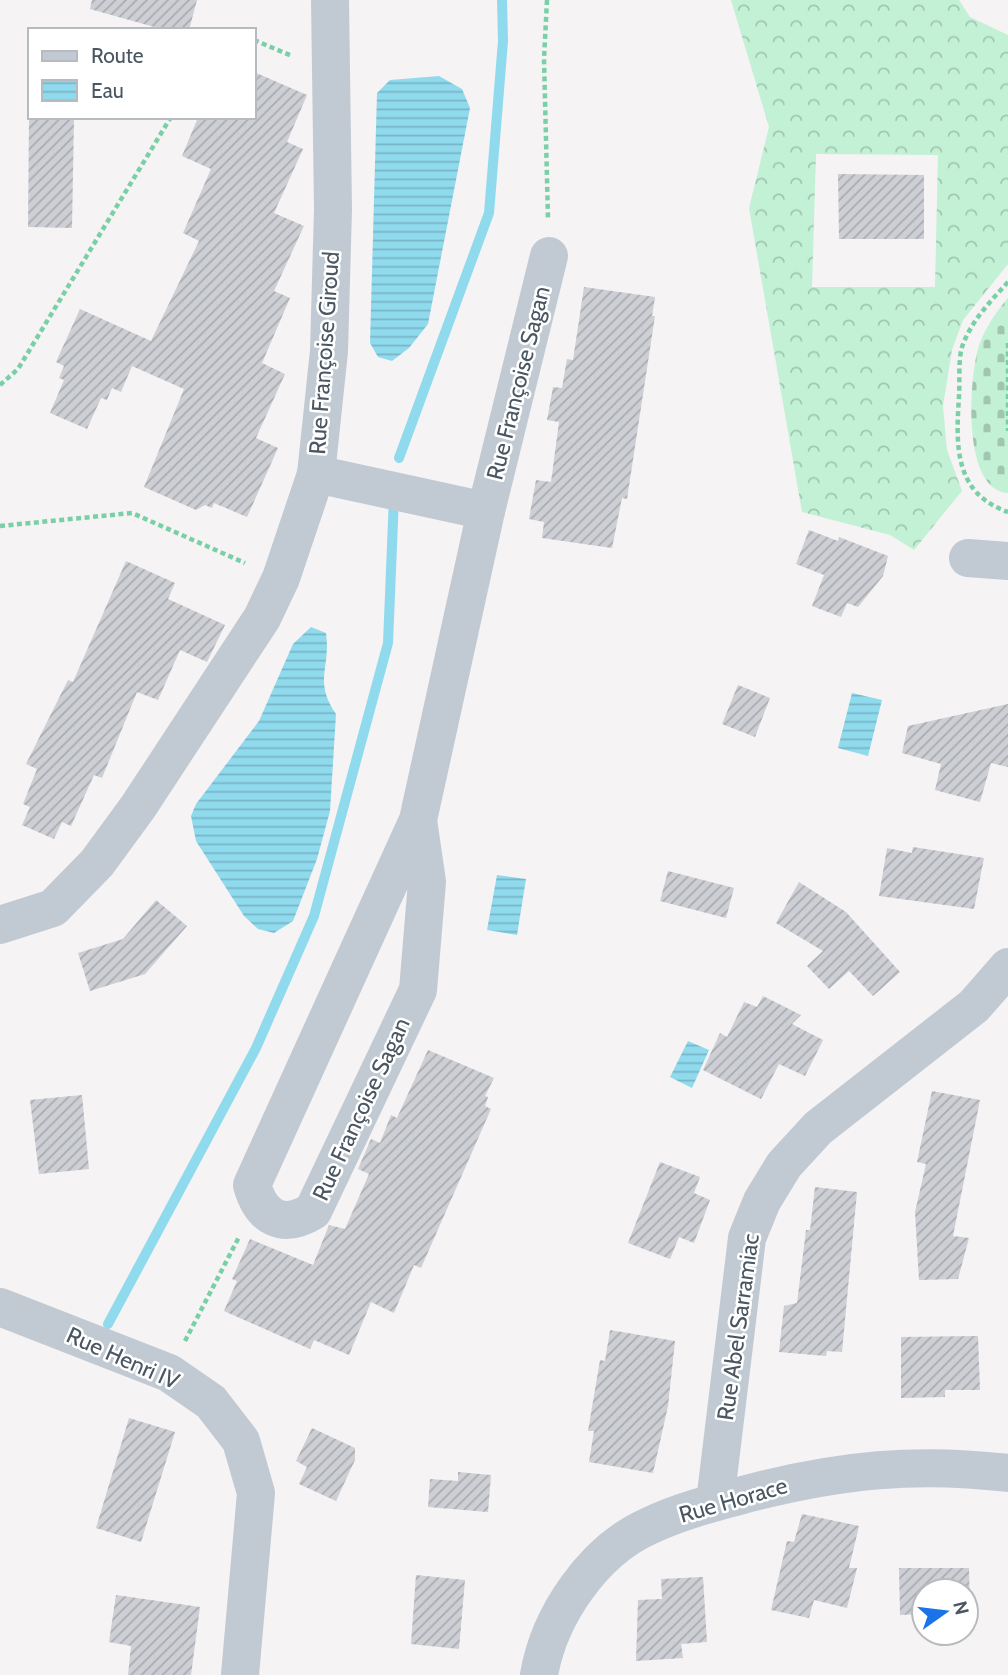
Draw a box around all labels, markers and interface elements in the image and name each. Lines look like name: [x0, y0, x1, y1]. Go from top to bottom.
legend: [28, 28, 256, 119]
text: Route: [91, 43, 144, 68]
text: Eau: [91, 78, 124, 103]
street label: Rue Françoise Giroud: [303, 251, 345, 455]
street label: Rue Françoise Sagan: [480, 283, 556, 483]
street label: Rue Françoise Sagan: [306, 1013, 416, 1205]
street label: Rue Abel Sarramiac: [711, 1232, 765, 1422]
street label: Rue Henri IV: [62, 1321, 184, 1395]
street label: Rue Horace: [676, 1471, 791, 1529]
north arrow: [910, 1577, 980, 1647]
text: N: [948, 1599, 974, 1617]

